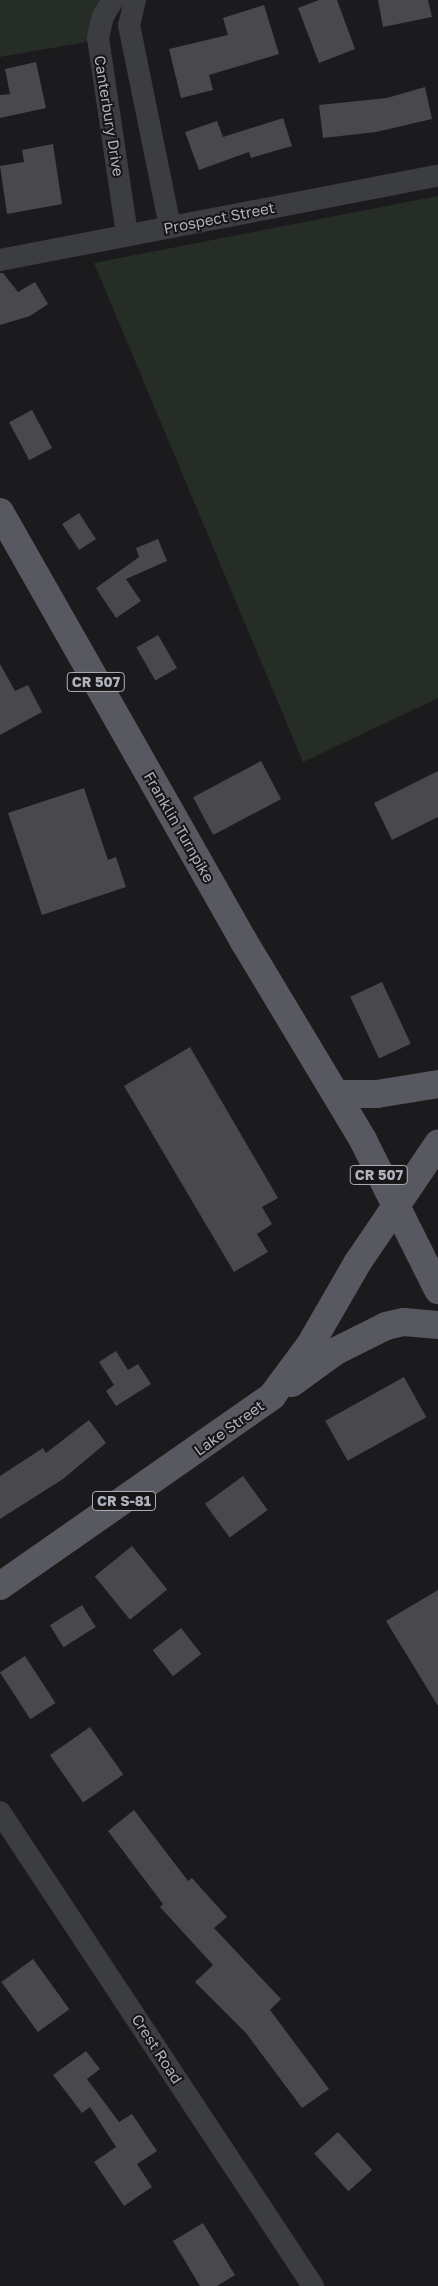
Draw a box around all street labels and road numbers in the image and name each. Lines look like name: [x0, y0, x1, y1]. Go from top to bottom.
street label: Canterbury Drive: [91, 54, 127, 178]
street label: Prospect Street: [162, 198, 276, 238]
road number: CR 507: [66, 670, 126, 694]
street label: Franklin Turnpike: [140, 768, 218, 886]
road number: CR 507: [349, 1164, 409, 1186]
street label: Lake Street: [190, 1397, 268, 1459]
road number: CR S-81: [92, 1490, 156, 1512]
street label: Crest Road: [128, 2011, 186, 2087]

